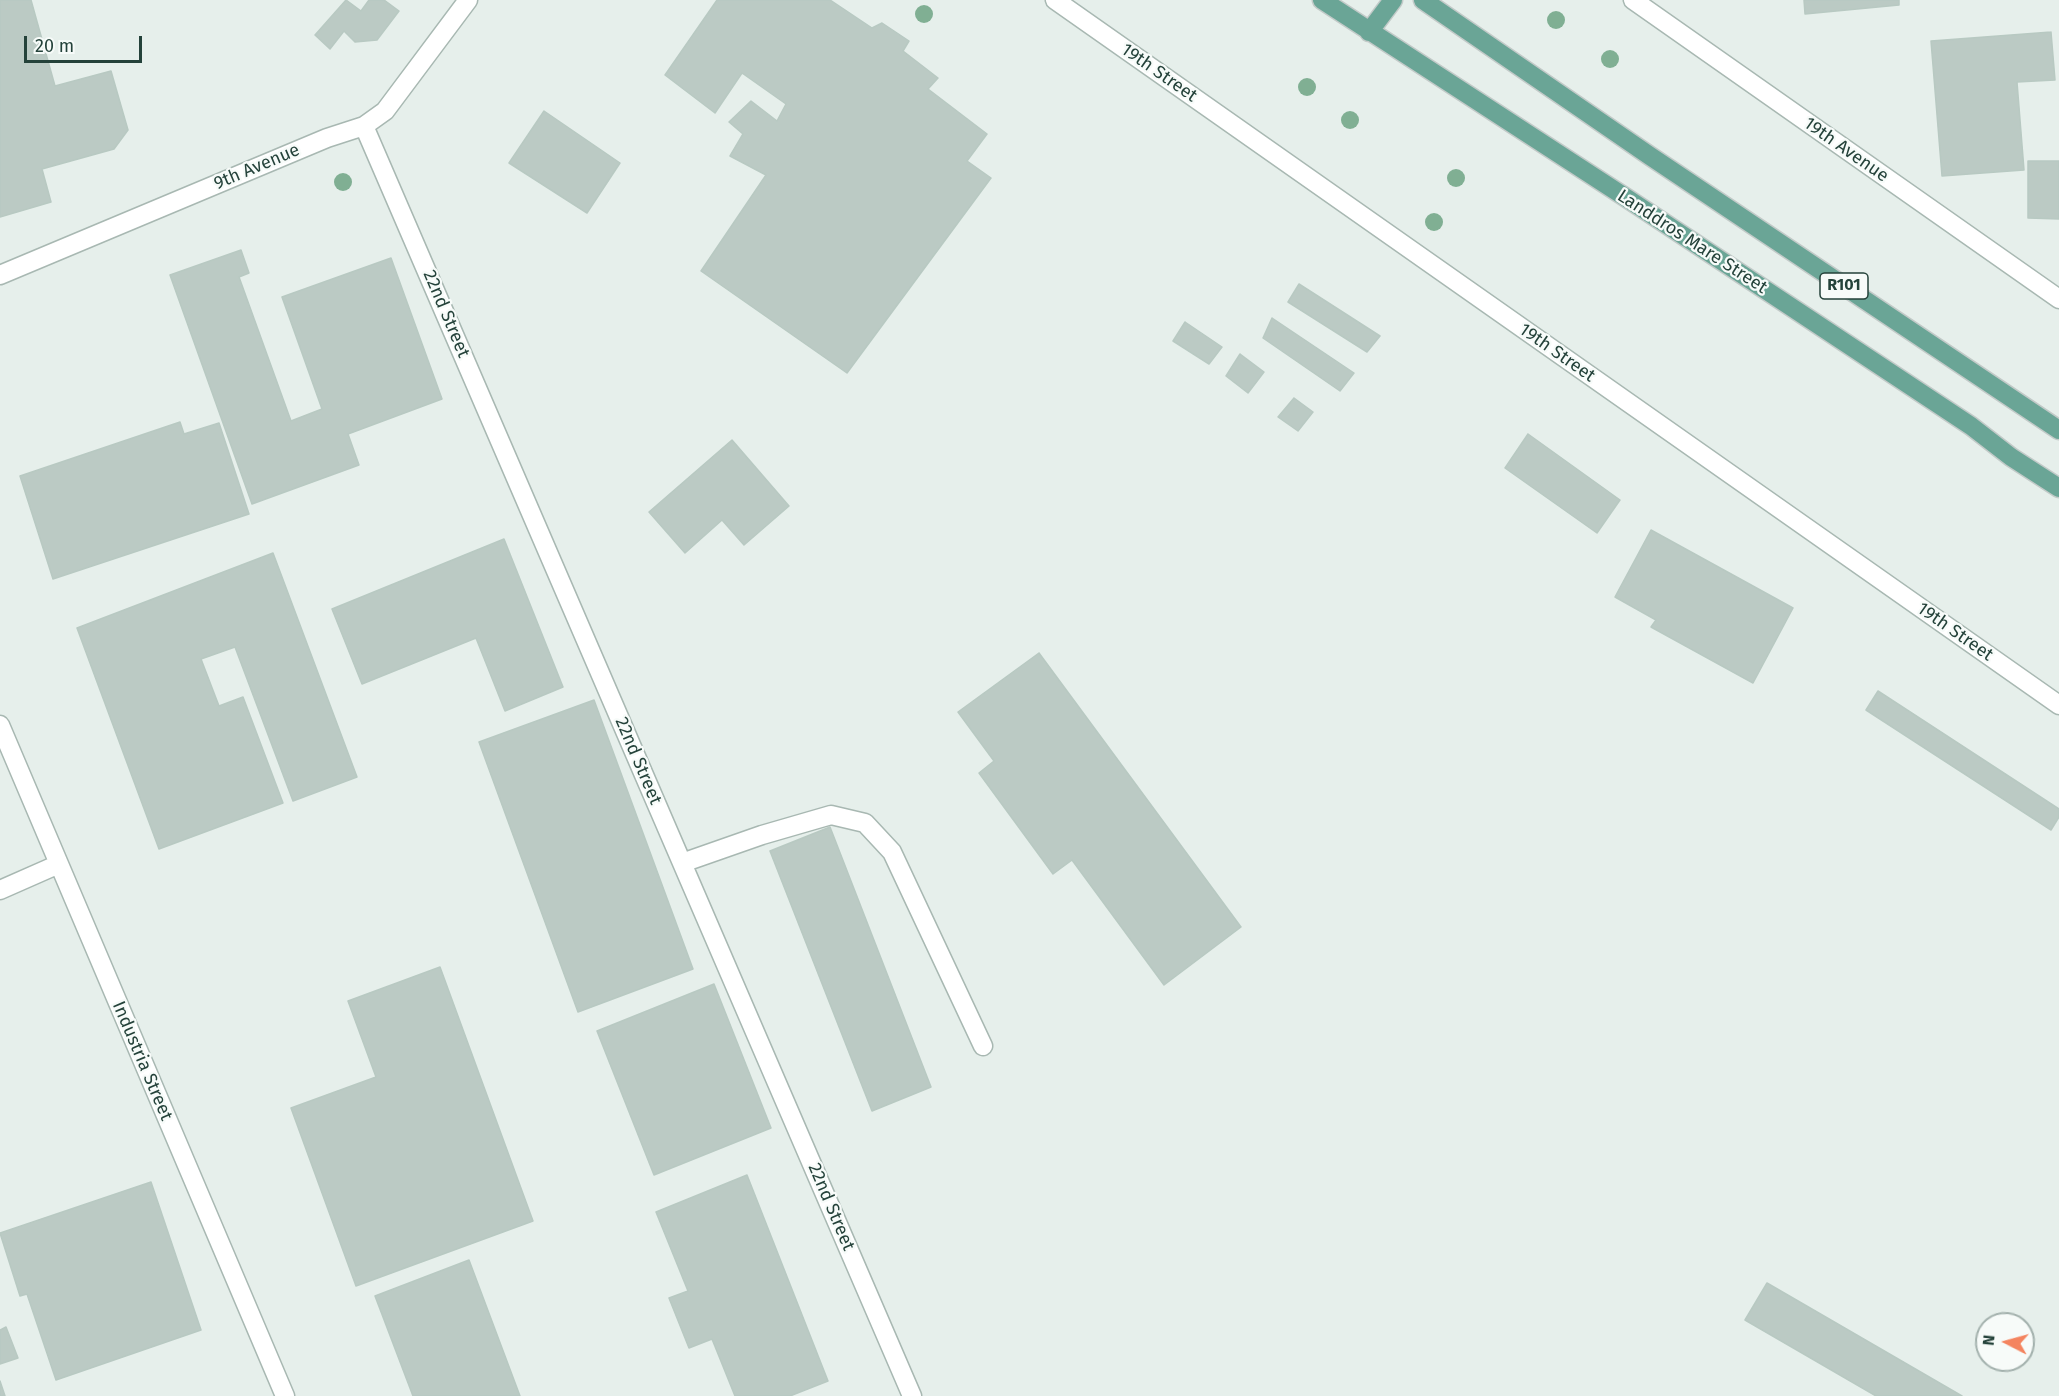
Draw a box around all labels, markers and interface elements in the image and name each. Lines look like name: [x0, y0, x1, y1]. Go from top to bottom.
scale bar: [27, 24, 146, 62]
text: 20 m: [35, 35, 74, 57]
street label: 19th Street: [1117, 39, 1201, 107]
street label: 19th Avenue: [1799, 113, 1893, 187]
street label: 9th Avenue: [211, 139, 303, 195]
street label: Landdros Mare Street: [1613, 185, 1771, 299]
street label: 22nd Street: [418, 267, 474, 361]
road number: R101: [1820, 273, 1868, 299]
street label: 19th Street: [1515, 319, 1599, 387]
street label: 19th Street: [1913, 598, 1997, 666]
street label: 22nd Street: [610, 714, 666, 808]
street label: Industria Street: [107, 998, 177, 1124]
street label: 22nd Street: [803, 1160, 859, 1254]
north arrow: [1975, 1312, 2035, 1372]
text: N: [1979, 1334, 1999, 1347]

